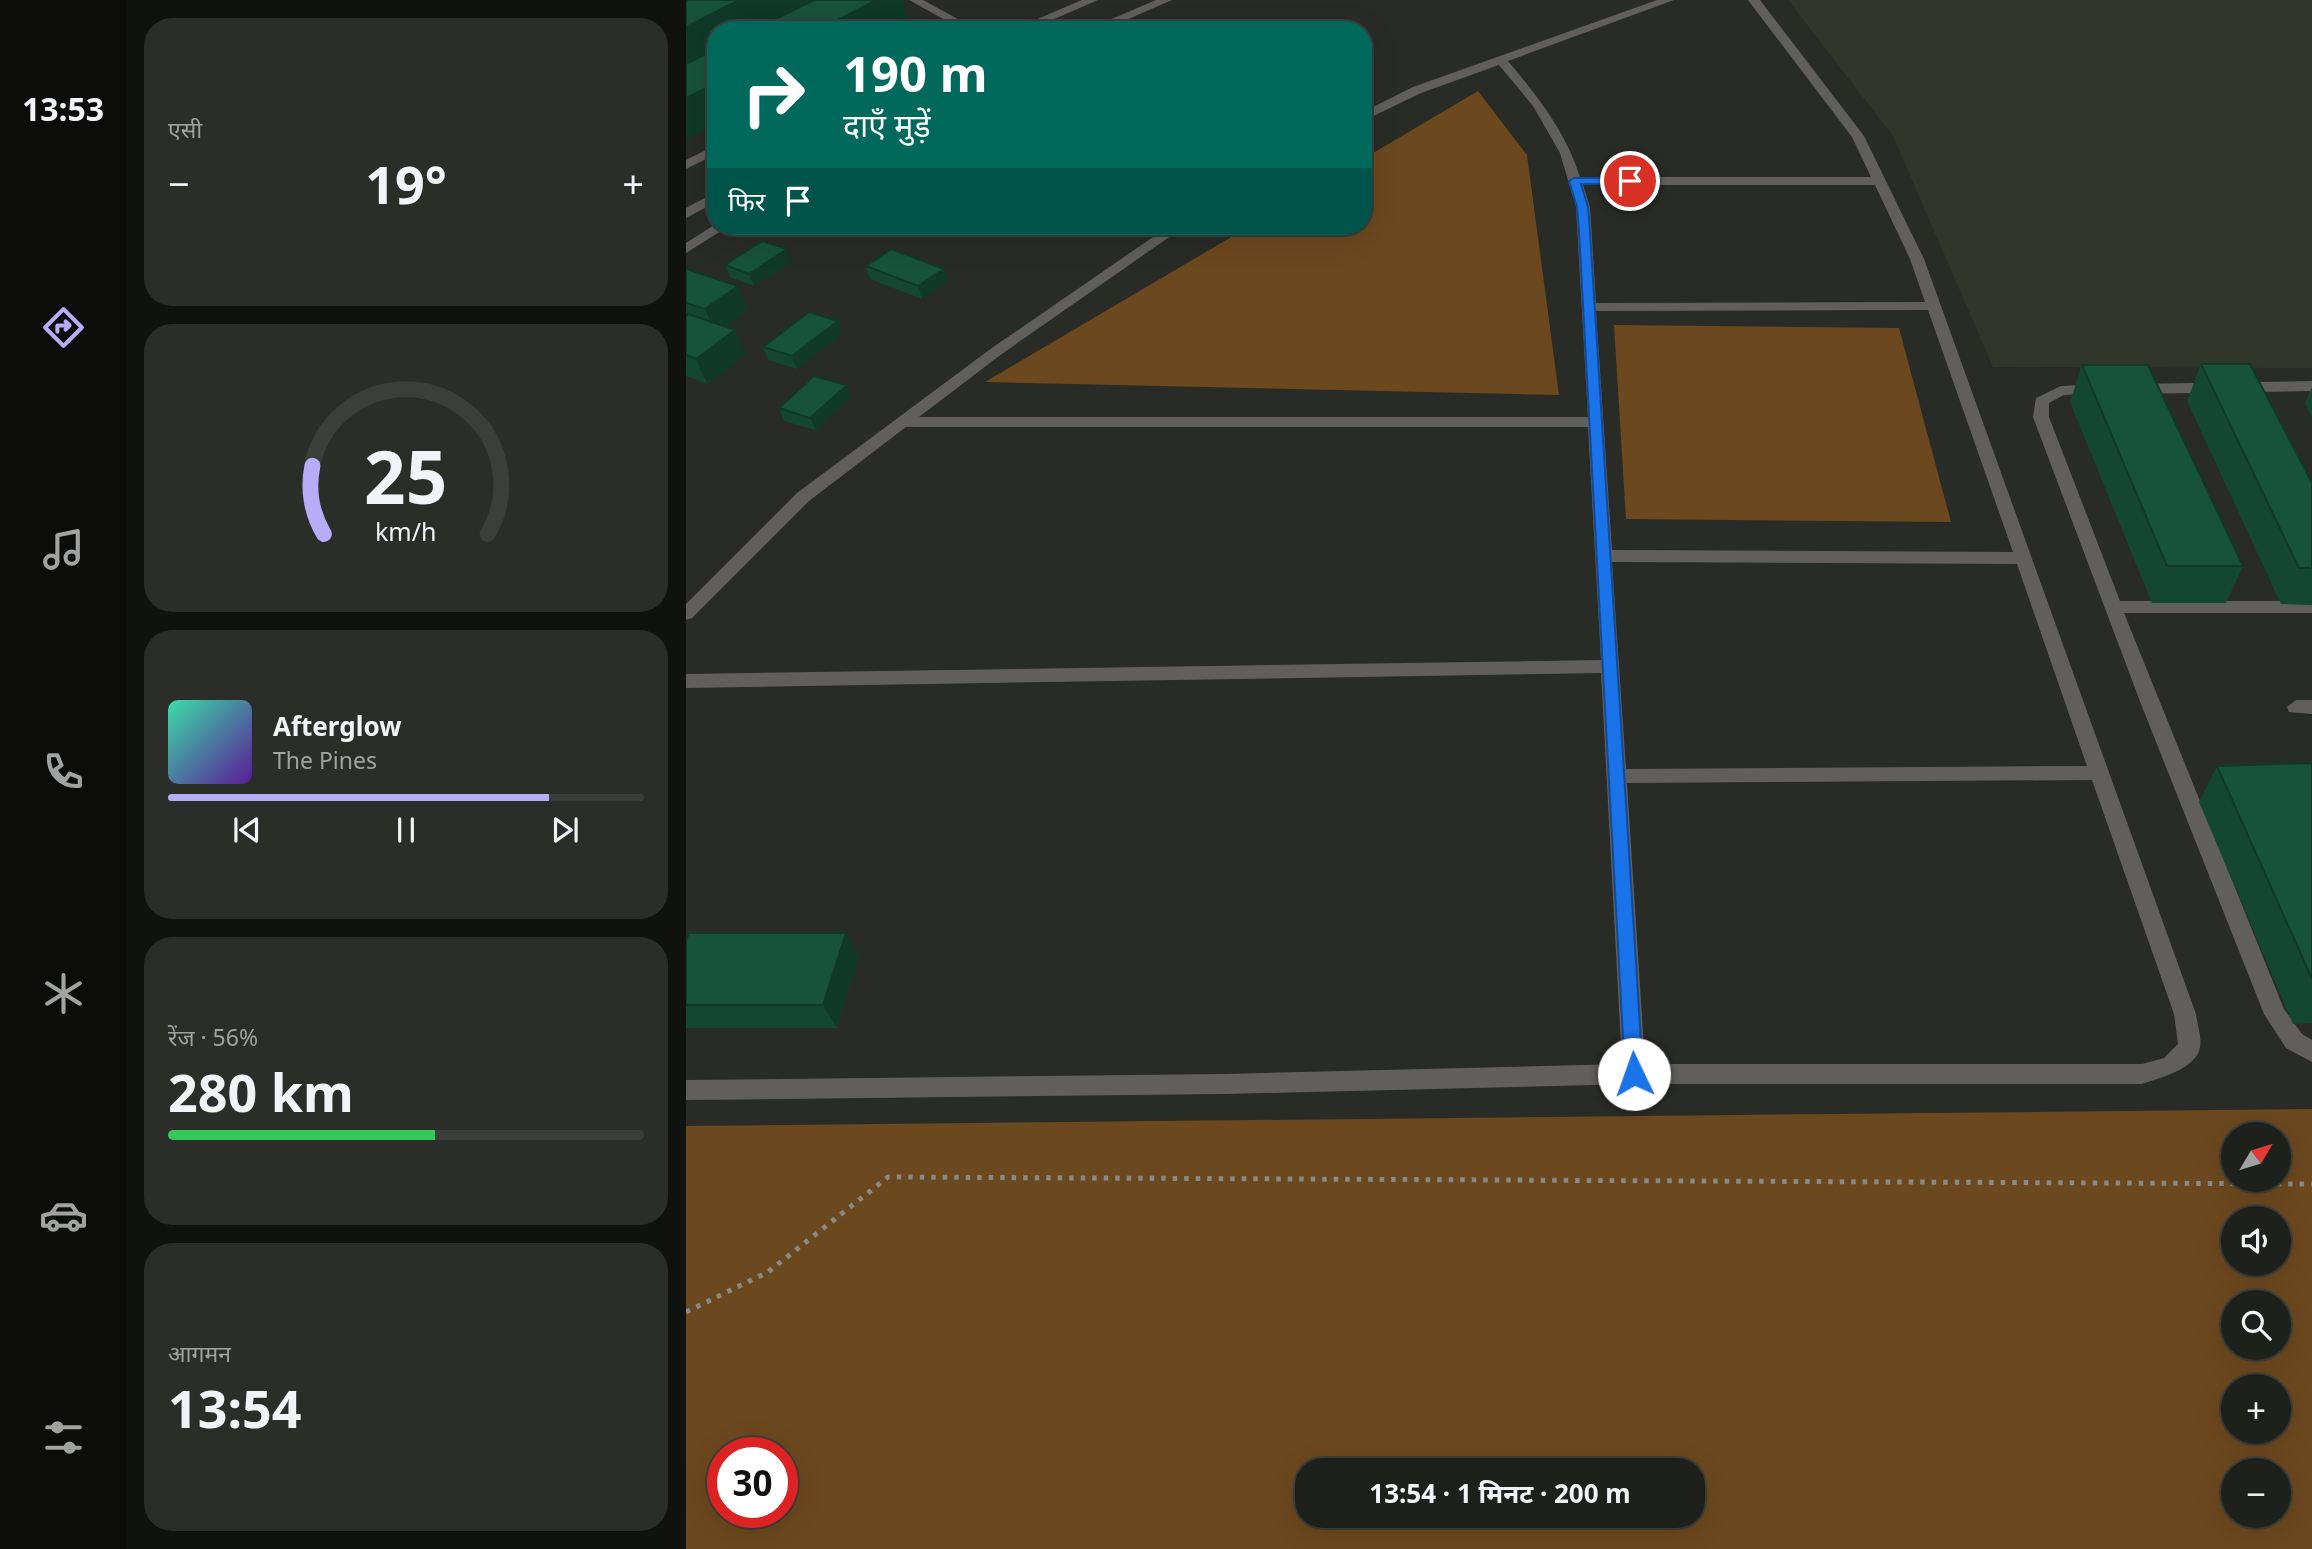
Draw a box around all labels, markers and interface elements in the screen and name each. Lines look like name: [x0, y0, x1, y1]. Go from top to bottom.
text: 190 m: [843, 40, 988, 106]
icon: right: [728, 49, 819, 140]
text: 13:53: [22, 87, 104, 130]
text: दाएँ मुड़ें: [843, 103, 931, 146]
text: एसी: [168, 113, 202, 145]
text: 19°: [365, 148, 447, 219]
pin: [1600, 151, 1660, 211]
text: −: [168, 157, 190, 209]
text: +: [622, 157, 644, 209]
icon: arrive: [1611, 162, 1649, 200]
icon: arrive: [779, 182, 817, 220]
text: फिर: [728, 183, 765, 219]
icon: directions: [39, 303, 88, 352]
text: 25: [364, 427, 448, 526]
text: km/h: [375, 514, 437, 548]
icon: music: [39, 525, 88, 574]
text: Afterglow: [273, 708, 401, 744]
text: The Pines: [273, 744, 377, 776]
icon: phone: [39, 747, 88, 796]
icon: previous: [228, 811, 266, 849]
icon: pause: [387, 811, 425, 849]
icon: next: [546, 811, 584, 849]
icon: climate: [39, 969, 88, 1018]
text: रेंज · 56%: [168, 1021, 258, 1053]
position arrow: [1597, 1037, 1671, 1111]
text: 280 km: [168, 1056, 354, 1127]
north arrow: [2221, 1122, 2291, 1192]
map controls: [2221, 1122, 2291, 1528]
icon: car: [39, 1191, 88, 1240]
button: sound: [2221, 1206, 2291, 1276]
button: search: [2221, 1290, 2291, 1360]
text: आगमन: [168, 1337, 231, 1369]
text: 13:54: [168, 1372, 302, 1443]
button: +: [2221, 1374, 2291, 1444]
icon: filters: [39, 1413, 88, 1462]
speed limit sign: 30: [707, 1437, 798, 1528]
button: −: [2221, 1458, 2291, 1528]
text: 13:54 · 1 मिनट · 200 m: [1369, 1475, 1631, 1511]

